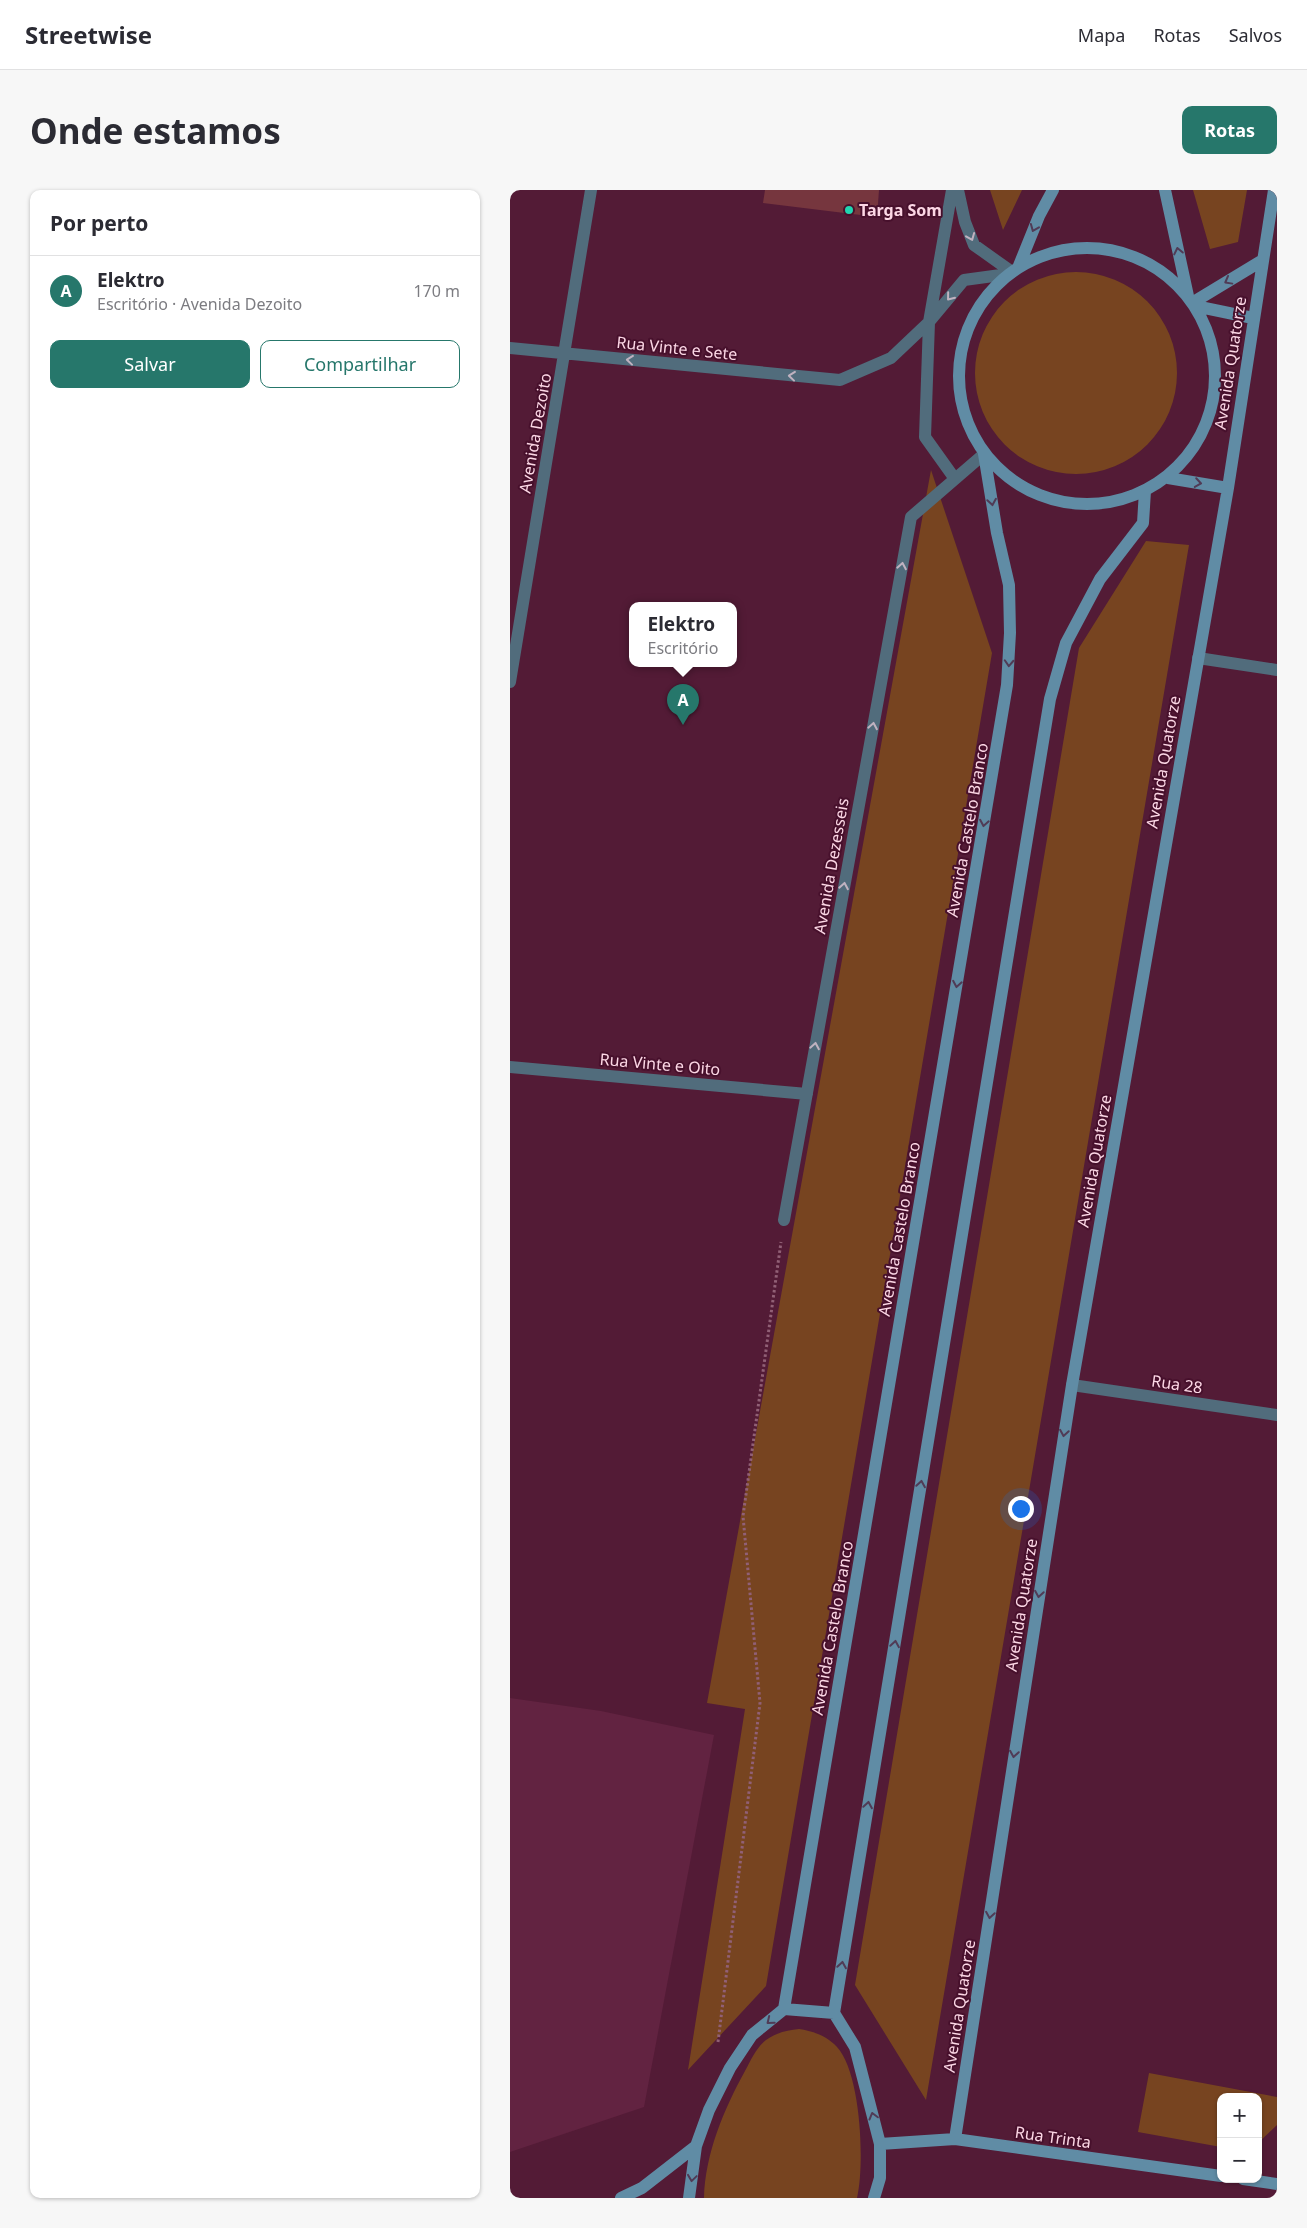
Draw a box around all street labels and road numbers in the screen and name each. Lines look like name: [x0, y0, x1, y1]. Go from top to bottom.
street label: Avenida Quatorze: [1209, 295, 1251, 431]
street label: Rua Vinte e Sete: [616, 331, 738, 365]
street label: Avenida Dezoito: [514, 371, 556, 495]
street label: Avenida Quatorze: [1141, 694, 1185, 830]
street label: Avenida Castelo Branco: [941, 741, 993, 919]
street label: Avenida Dezesseis: [808, 796, 854, 936]
street label: Rua Vinte e Oito: [599, 1048, 721, 1080]
street label: Avenida Quatorze: [1072, 1093, 1116, 1229]
street label: Avenida Castelo Branco: [873, 1140, 925, 1318]
street label: Rua 28: [1150, 1370, 1204, 1398]
street label: Avenida Quatorze: [1000, 1537, 1042, 1673]
street label: Avenida Castelo Branco: [806, 1539, 858, 1717]
street label: Avenida Quatorze: [938, 1938, 980, 2074]
street label: Rua Trinta: [1014, 2121, 1092, 2153]

